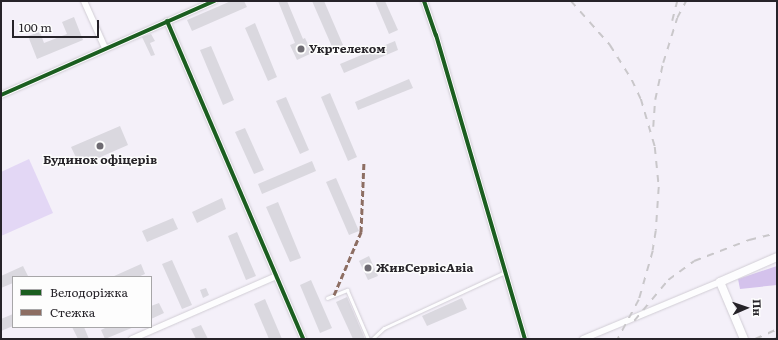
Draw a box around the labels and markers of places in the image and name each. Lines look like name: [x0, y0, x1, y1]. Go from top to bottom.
place label: Укртелеком: [309, 42, 386, 56]
marker: Укртелеком: [296, 44, 306, 54]
marker: Будинок офіцерів: [95, 141, 105, 151]
place label: Будинок офіцерів: [43, 153, 157, 167]
place label: ЖивСервісАвіа: [376, 261, 473, 275]
marker: ЖивСервісАвіа: [363, 263, 373, 273]

